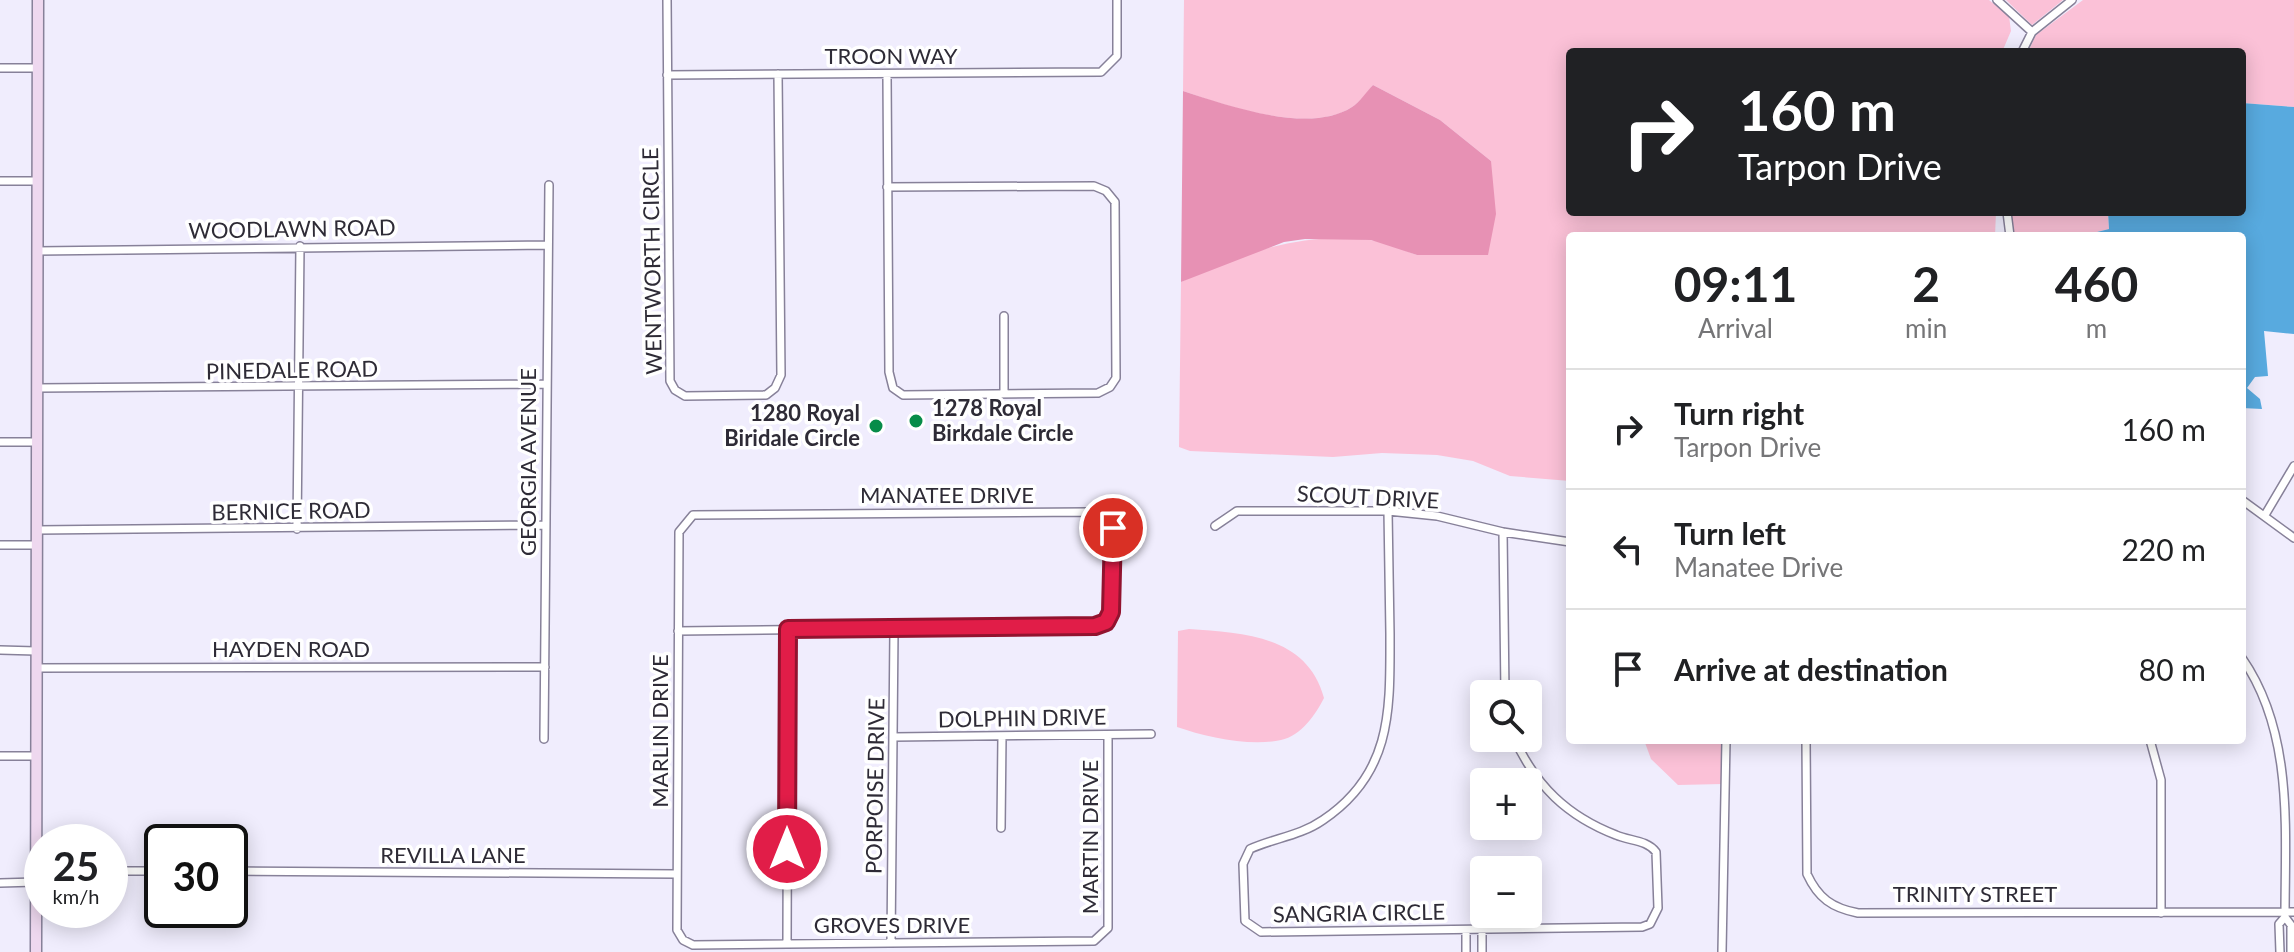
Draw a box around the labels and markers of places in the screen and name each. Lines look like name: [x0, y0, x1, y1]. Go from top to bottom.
place label: 1278 Royal Birkdale Circle: [932, 394, 1074, 446]
place label: 1280 Royal Biridale Circle: [724, 399, 860, 451]
marker: 1278 Royal Birkdale Circle: [907, 412, 925, 430]
marker: 1280 Royal Biridale Circle: [867, 417, 885, 435]
pin: [1079, 494, 1147, 562]

